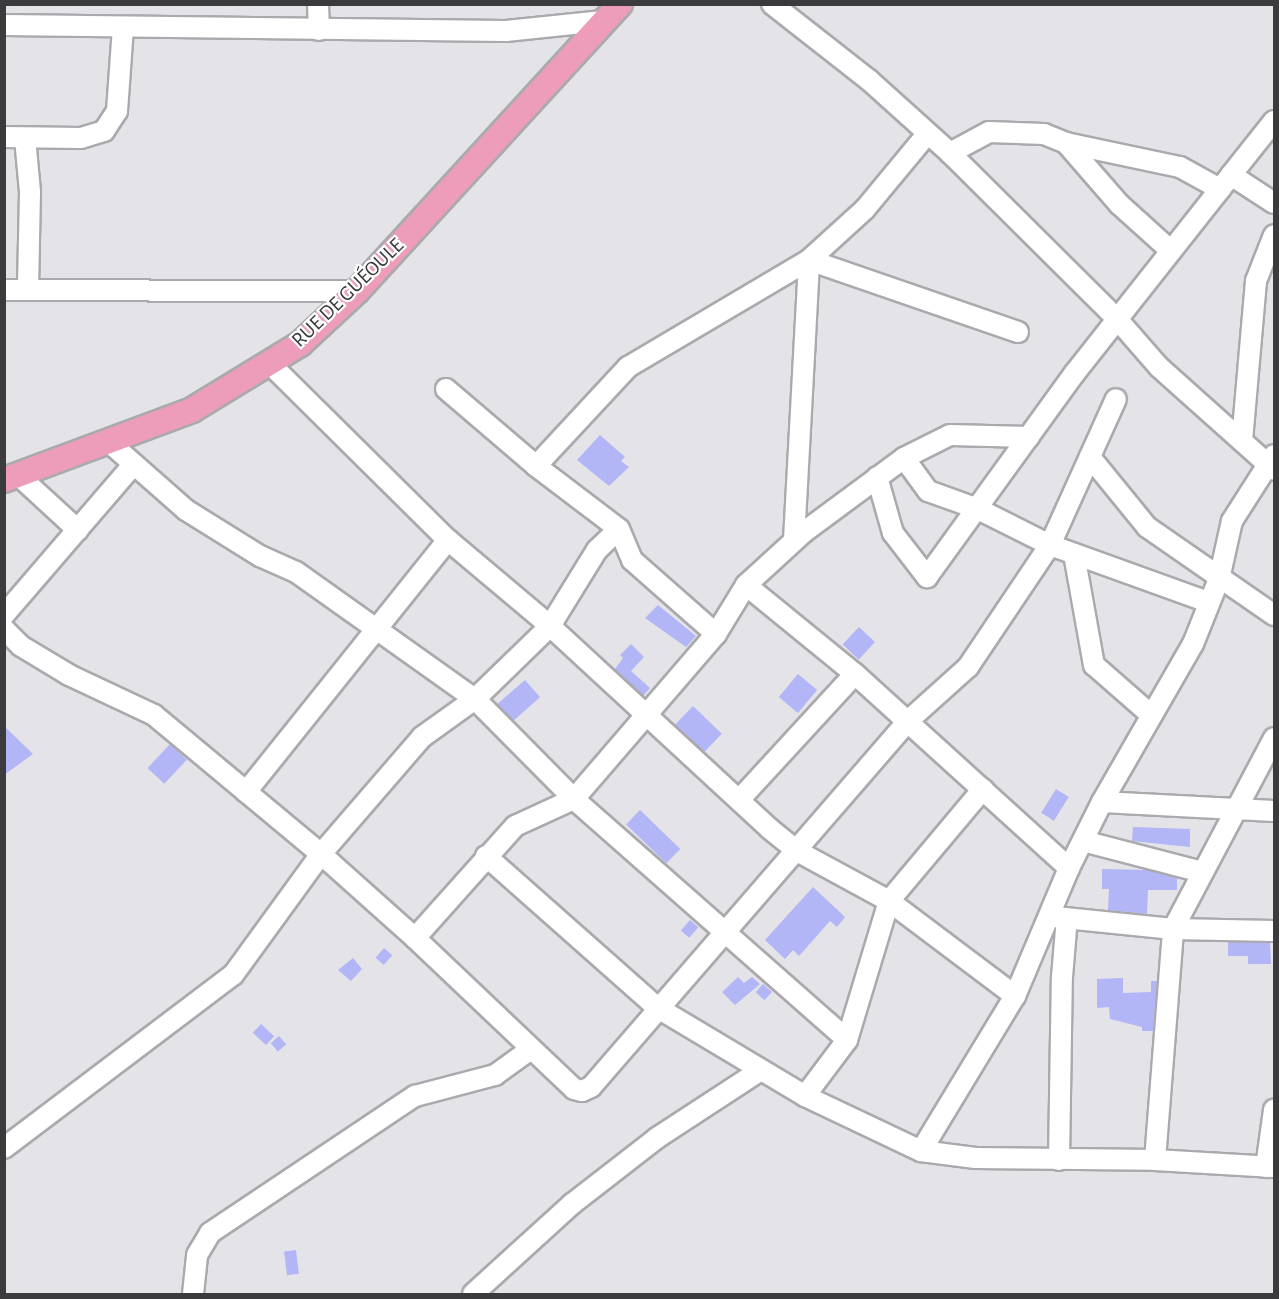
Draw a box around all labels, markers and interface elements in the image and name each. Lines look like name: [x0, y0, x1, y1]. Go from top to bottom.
street label: RUE DE GUÉOULE: [287, 233, 409, 353]

